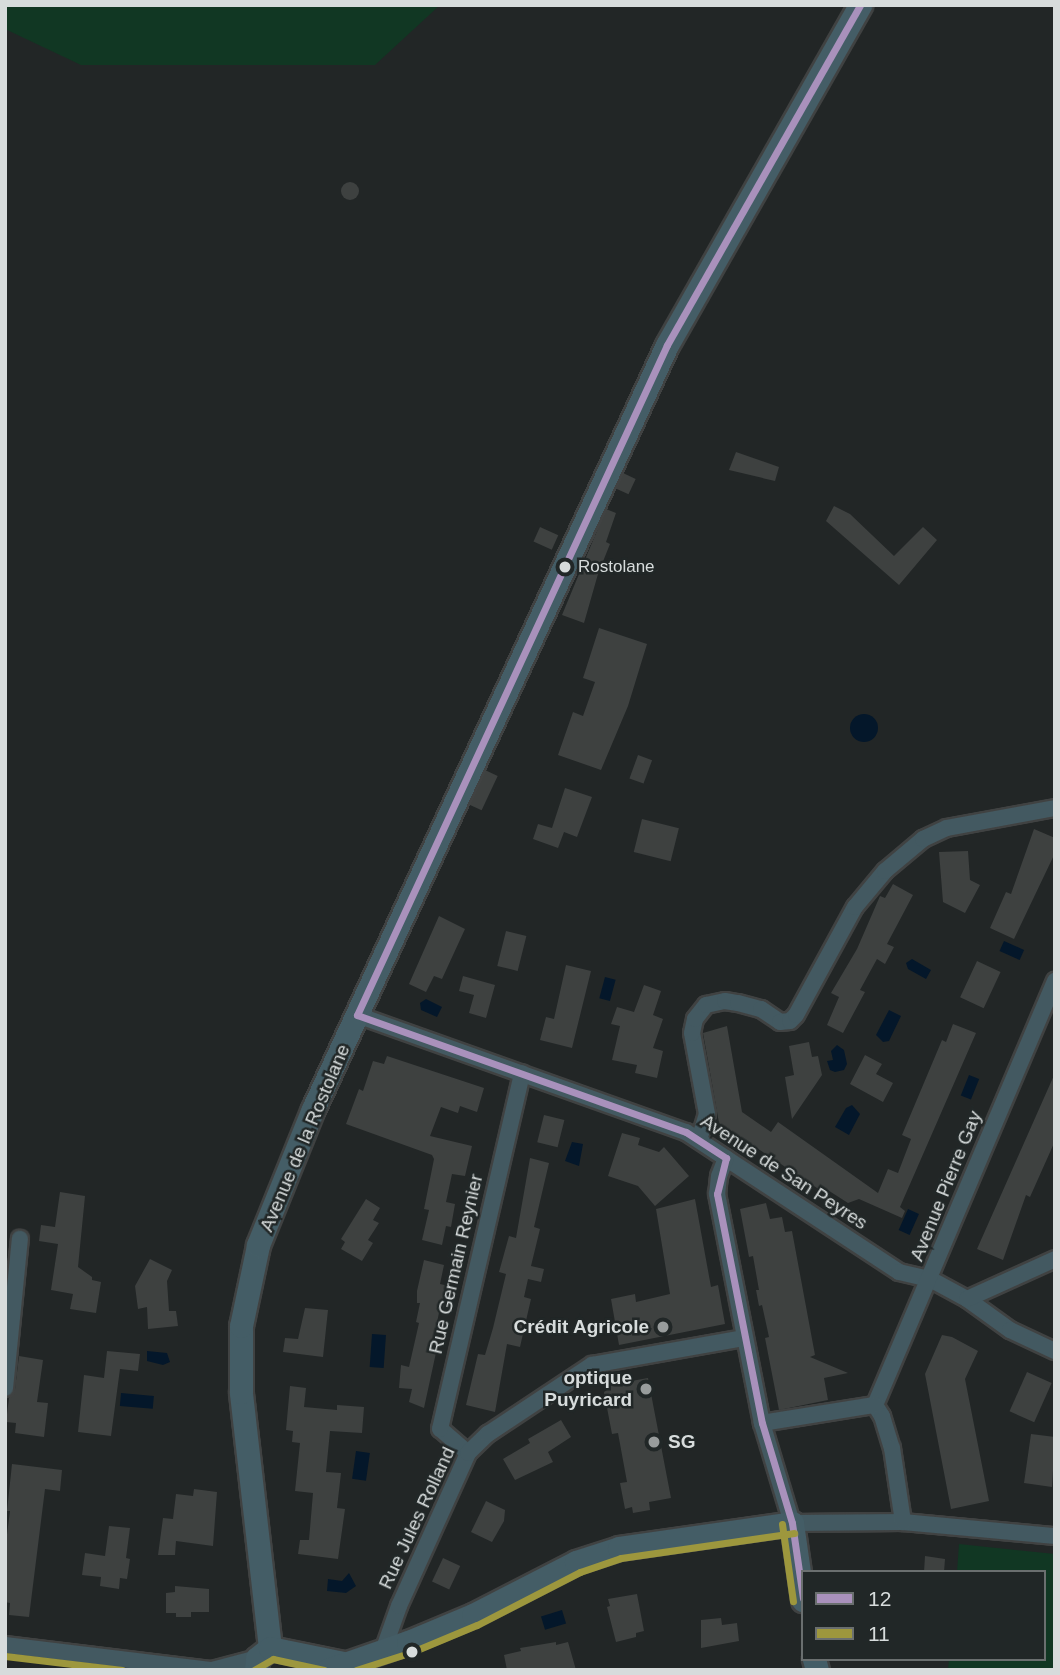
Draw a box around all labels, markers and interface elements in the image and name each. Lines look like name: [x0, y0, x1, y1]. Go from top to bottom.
place label: Rostolane: [578, 557, 655, 577]
marker: Rostolane: [558, 560, 572, 574]
street label: Avenue de la Rostolane: [255, 1041, 355, 1235]
street label: Avenue Pierre Gay: [905, 1107, 987, 1265]
street label: Avenue de San Peyres: [696, 1110, 872, 1234]
street label: Rue Germain Reynier: [424, 1172, 488, 1356]
place label: Crédit Agricole: [513, 1316, 649, 1338]
marker: Crédit Agricole: [655, 1319, 671, 1335]
place label: optique Puyricard: [544, 1367, 632, 1411]
marker: optique Puyricard: [638, 1381, 654, 1397]
place label: SG: [668, 1431, 695, 1453]
marker: SG: [646, 1434, 662, 1450]
street label: Rue Jules Rolland: [374, 1443, 460, 1593]
legend: [801, 1570, 1046, 1661]
text: 12: [868, 1587, 891, 1610]
text: 11: [868, 1622, 890, 1645]
unlabelled marker: [405, 1645, 419, 1659]

